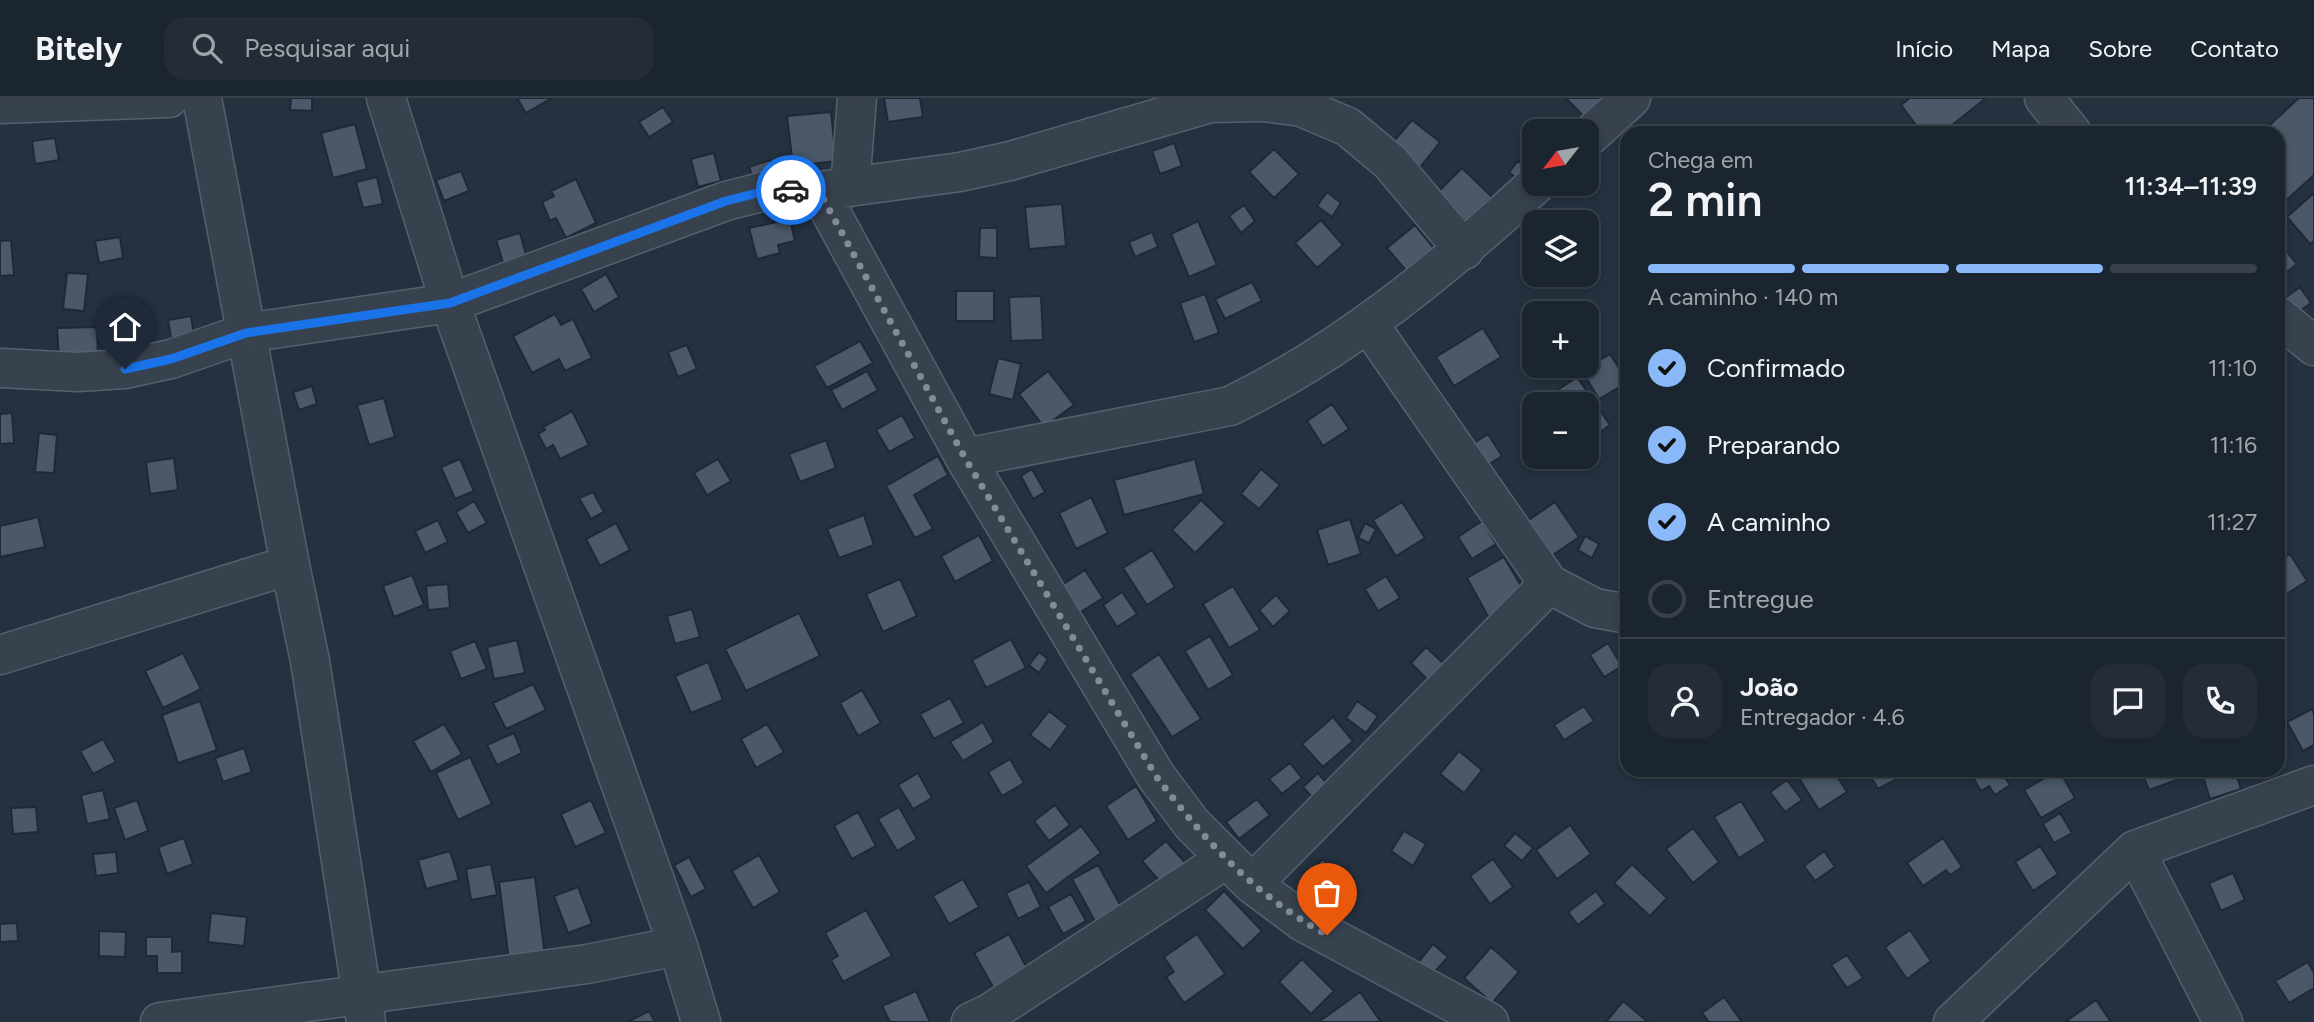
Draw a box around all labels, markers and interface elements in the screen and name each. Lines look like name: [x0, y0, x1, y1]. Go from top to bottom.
search box: [164, 17, 654, 80]
text: Bitely: [35, 29, 122, 68]
icon: search: [188, 29, 226, 67]
text: Pesquisar aqui: [244, 32, 410, 64]
text: Início: [1895, 34, 1953, 63]
text: Mapa: [1991, 34, 2050, 63]
text: Sobre: [2088, 34, 2152, 63]
text: Contato: [2190, 34, 2279, 63]
north arrow: [1522, 119, 1600, 196]
map controls: [1522, 119, 1599, 469]
text: Chega em: [1648, 146, 1753, 174]
courier: [756, 155, 826, 225]
text: 11:34–11:39: [2125, 170, 2257, 202]
icon: car: [772, 171, 810, 209]
text: 2 min: [1648, 172, 1763, 228]
button: layers: [1522, 210, 1599, 287]
text: A caminho · 140 m: [1648, 283, 1838, 311]
pin: [95, 297, 155, 369]
button: +: [1522, 301, 1599, 378]
icon: home: [106, 308, 144, 346]
icon: check: [1648, 349, 1686, 387]
text: Confirmado: [1707, 352, 1845, 384]
text: 11:10: [2208, 354, 2257, 382]
button: −: [1522, 392, 1599, 469]
icon: check: [1648, 426, 1686, 464]
text: Preparando: [1707, 429, 1840, 461]
text: 11:16: [2210, 431, 2257, 459]
icon: check: [1648, 503, 1686, 541]
text: A caminho: [1707, 506, 1831, 538]
text: 11:27: [2207, 508, 2257, 536]
text: Entregue: [1707, 583, 1814, 615]
button: person: [1648, 664, 1722, 738]
button: chat: [2091, 664, 2165, 738]
button: phone: [2183, 664, 2257, 738]
text: João: [1740, 671, 1798, 703]
text: Entregador · 4.6: [1740, 703, 1905, 731]
pin: [1297, 863, 1357, 935]
icon: bag: [1308, 874, 1346, 912]

